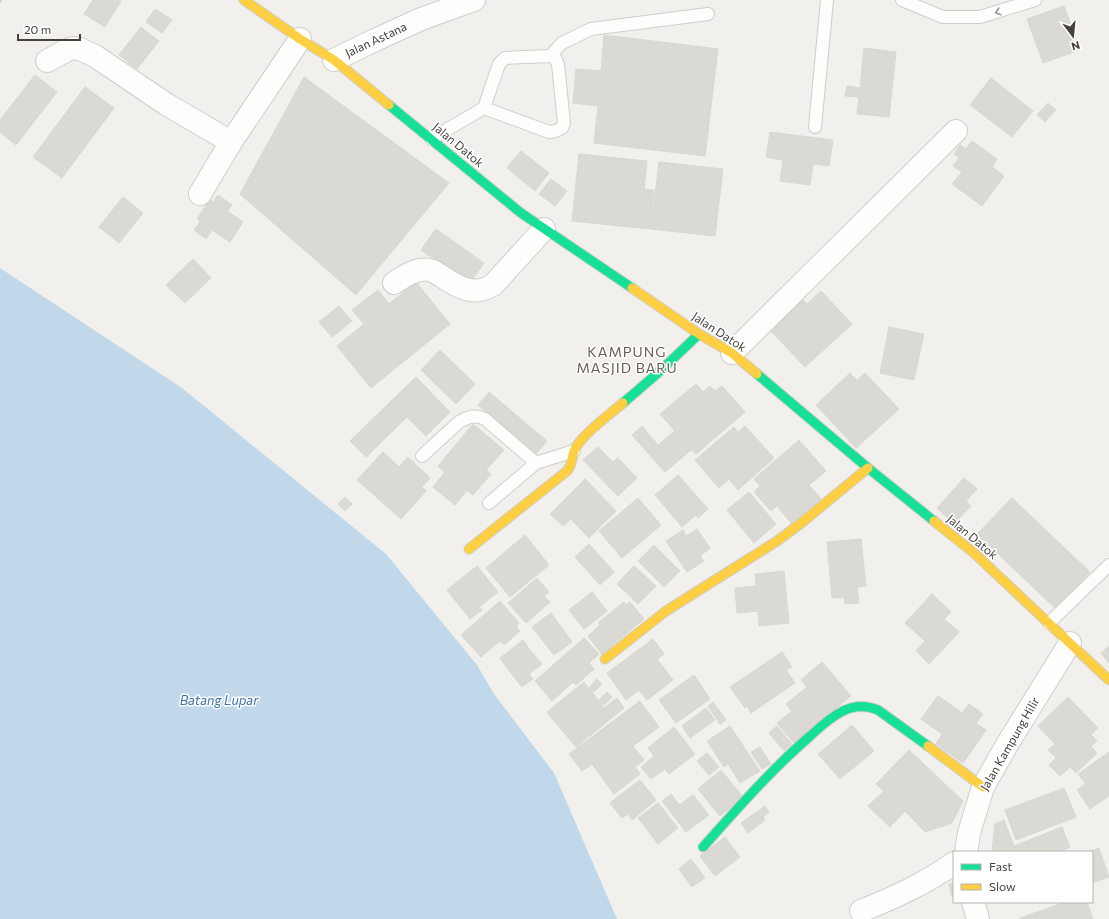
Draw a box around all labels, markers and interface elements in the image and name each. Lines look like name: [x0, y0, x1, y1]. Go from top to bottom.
one-way arrow: [995, 7, 1002, 16]
scale bar: [18, 16, 80, 42]
north arrow: [1053, 16, 1093, 56]
street label: Jalan Astana: [343, 19, 409, 60]
text: 20 m: [24, 22, 51, 36]
text: N: [1070, 39, 1082, 53]
street label: Jalan Datok: [430, 119, 487, 171]
street label: Jalan Datok: [689, 308, 750, 355]
district label: KAMPUNG MASJID BARU: [576, 343, 678, 376]
street label: Jalan Datok: [944, 511, 1001, 563]
water label: Batang Lupar: [180, 692, 259, 708]
street label: Jalan Kampung Hilir: [977, 694, 1043, 793]
legend: [953, 851, 1093, 903]
text: Fast: [989, 859, 1012, 873]
text: Slow: [989, 879, 1016, 893]

